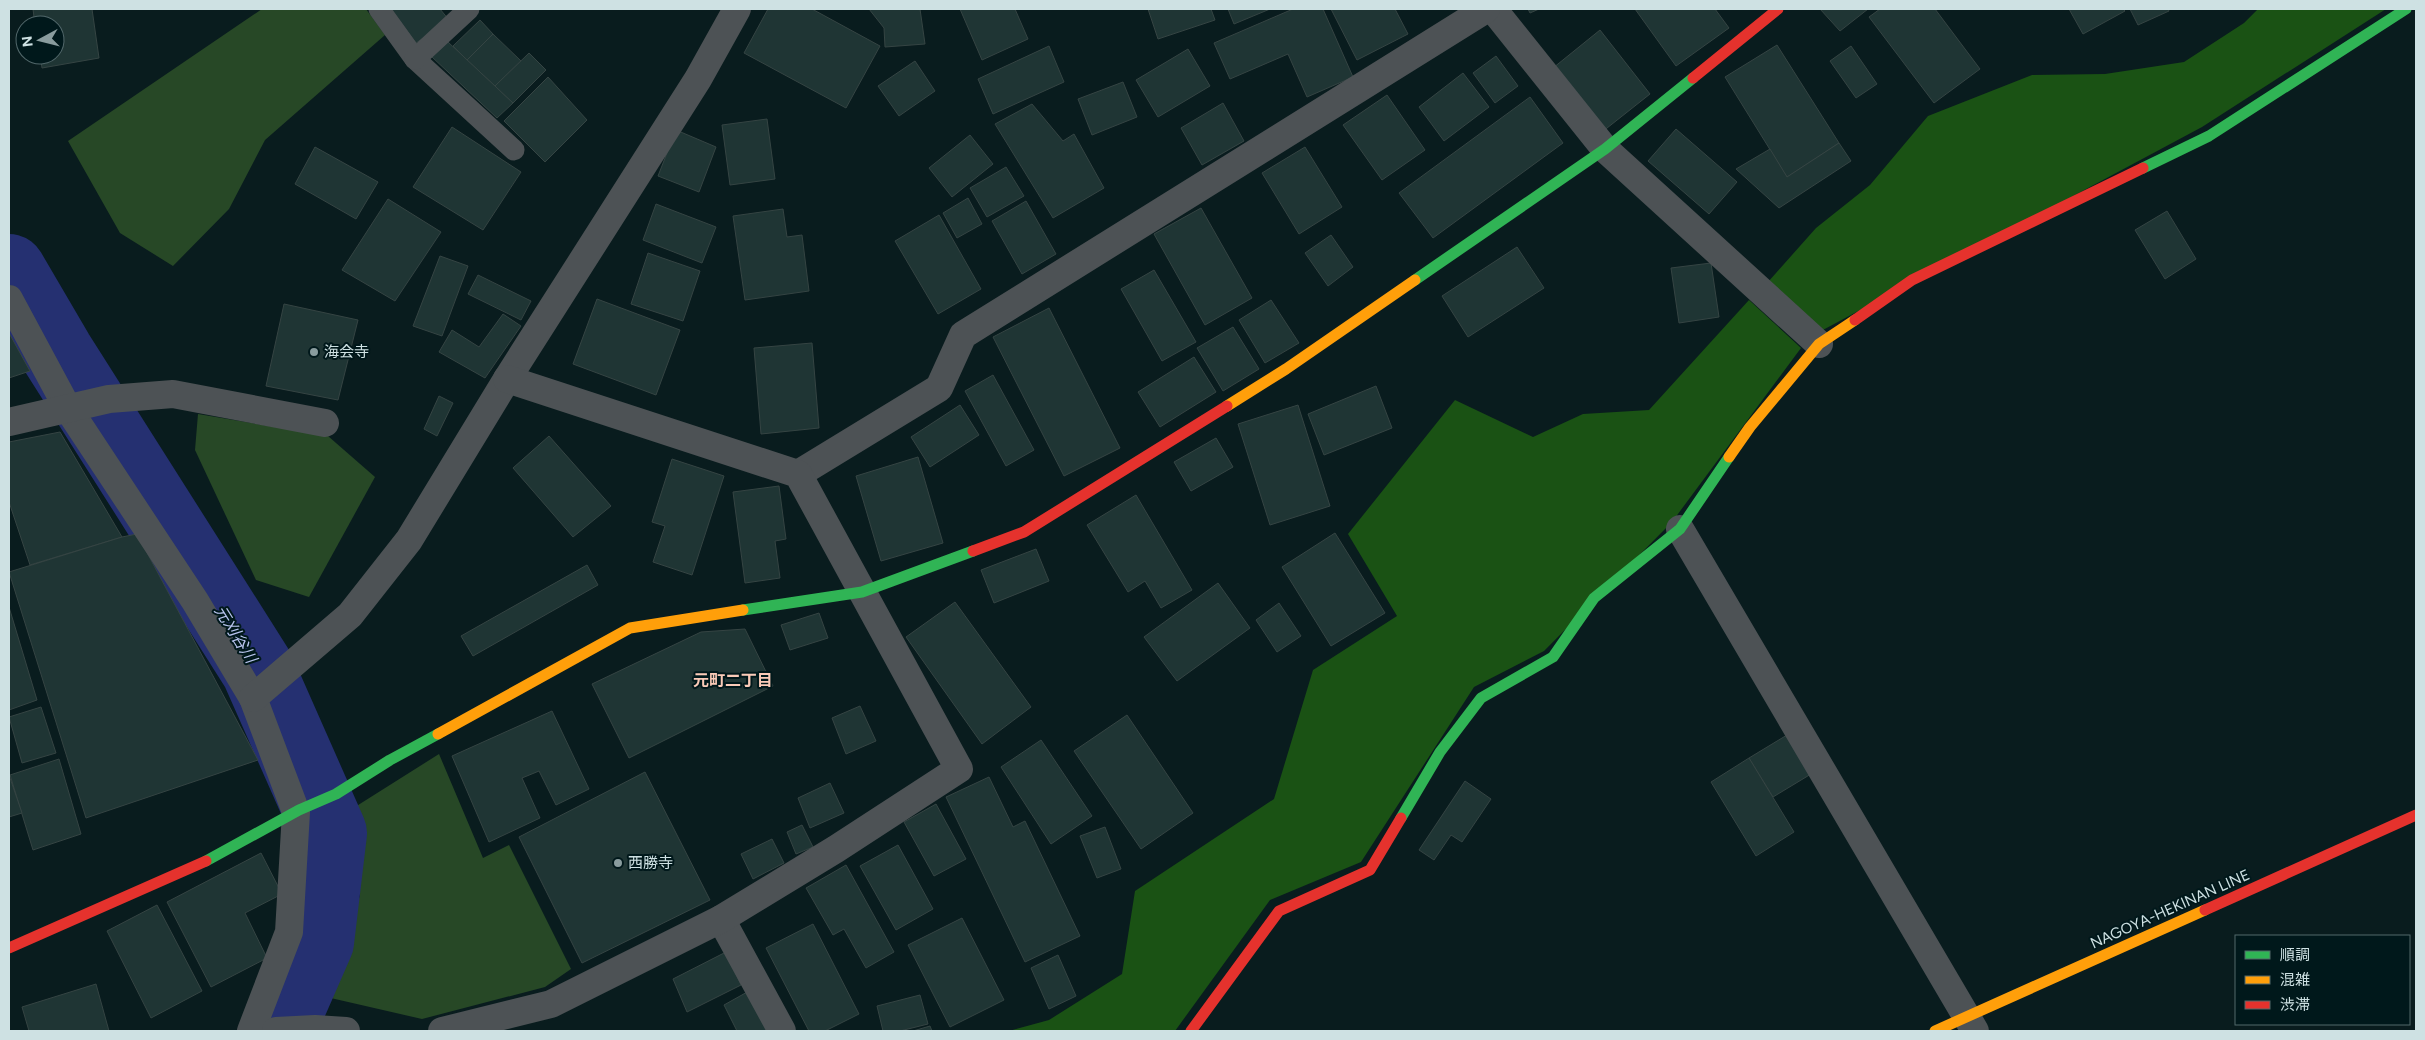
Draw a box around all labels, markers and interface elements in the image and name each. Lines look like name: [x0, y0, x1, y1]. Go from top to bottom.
north arrow: [15, 15, 65, 65]
text: N: [18, 35, 37, 48]
place label: 海会寺: [324, 343, 369, 361]
marker: 海会寺: [308, 346, 320, 358]
water label: 元刈谷川: [211, 602, 262, 668]
district label: 元町二丁目: [693, 671, 773, 690]
place label: 西勝寺: [628, 854, 673, 872]
marker: 西勝寺: [612, 857, 624, 869]
street label: NAGOYA-HEKINAN LINE: [2088, 866, 2252, 952]
legend: [2235, 935, 2410, 1025]
text: 順調: [2280, 946, 2310, 964]
text: 混雑: [2280, 971, 2310, 989]
text: 渋滞: [2280, 996, 2310, 1014]

